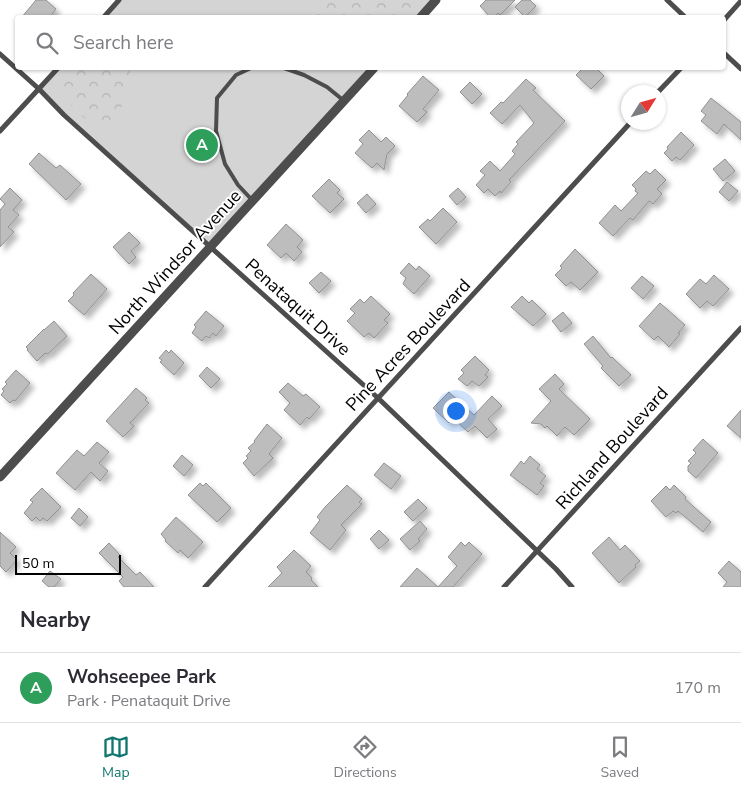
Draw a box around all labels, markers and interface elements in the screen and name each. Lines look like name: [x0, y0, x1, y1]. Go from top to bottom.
search box: [15, 15, 726, 70]
icon: search: [33, 29, 61, 57]
text: Search here: [73, 30, 174, 56]
north arrow: [621, 85, 666, 130]
pin: A: [186, 126, 218, 164]
street label: North Windsor Avenue: [103, 184, 247, 340]
street label: Penataquit Drive: [240, 253, 356, 361]
street label: Pine Acres Boulevard: [340, 274, 476, 416]
street label: Richland Boulevard: [550, 381, 674, 515]
your location: [443, 398, 469, 424]
scale bar: [15, 552, 121, 575]
text: 50 m: [22, 554, 54, 573]
text: Nearby: [20, 606, 90, 634]
text: Wohseepee Park: [67, 664, 216, 690]
text: A: [30, 677, 42, 699]
text: 170 m: [674, 677, 721, 699]
text: Park · Penataquit Drive: [67, 690, 230, 712]
tab: Map: [102, 733, 130, 782]
tab: Directions: [334, 733, 397, 782]
tab: Saved: [600, 733, 639, 782]

